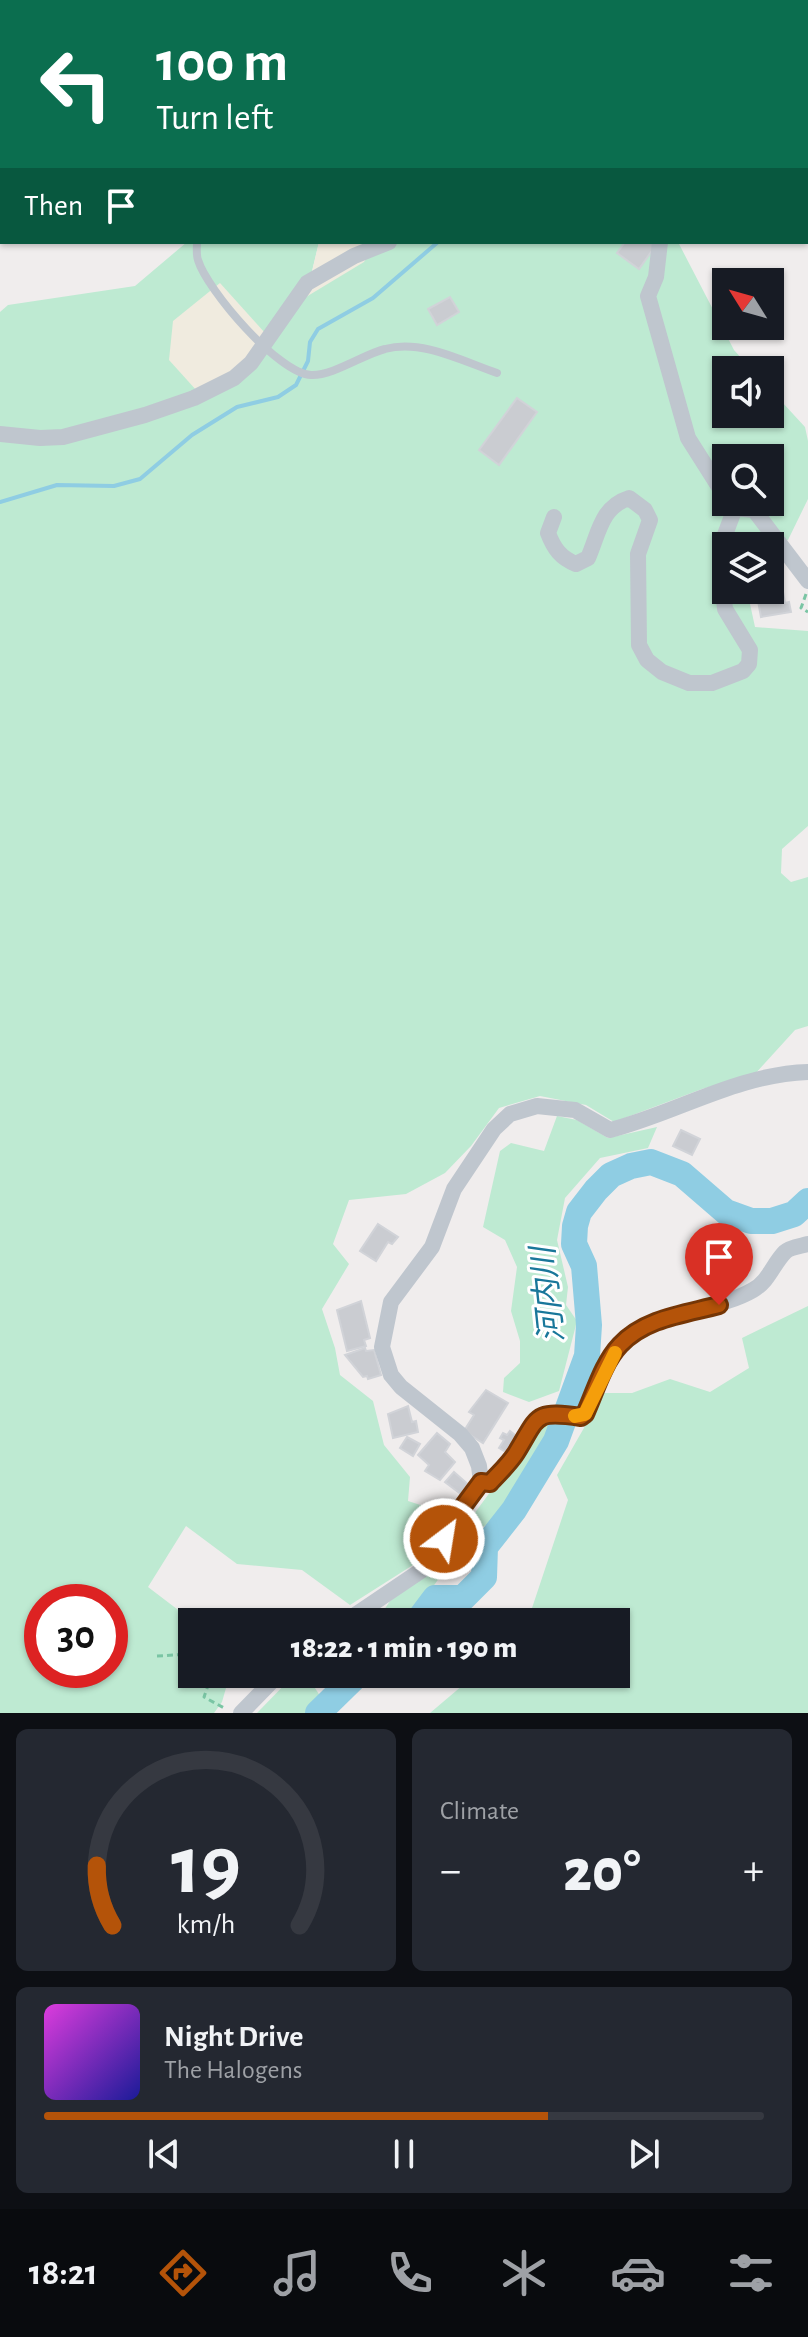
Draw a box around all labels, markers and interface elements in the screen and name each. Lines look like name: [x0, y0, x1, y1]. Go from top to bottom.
icon: left: [24, 32, 128, 136]
text: 100 m: [156, 35, 288, 91]
text: Turn left: [156, 100, 273, 136]
icon: arrive: [99, 184, 143, 228]
text: Then: [24, 191, 83, 221]
north arrow: [712, 268, 784, 340]
map controls: [712, 268, 784, 604]
button: sound: [712, 356, 784, 428]
button: search: [712, 444, 784, 516]
button: layers: [712, 532, 784, 604]
pin: [685, 1223, 753, 1305]
icon: arrive: [697, 1235, 741, 1279]
water label: 河内川: [526, 1243, 569, 1344]
position arrow: [402, 1497, 486, 1581]
speed limit sign: 30: [24, 1584, 128, 1688]
text: 18:22 · 1 min · 190 m: [291, 1633, 517, 1663]
text: Climate: [440, 1798, 519, 1824]
text: 19: [171, 1825, 241, 1909]
text: 20°: [563, 1842, 641, 1902]
text: −: [440, 1849, 461, 1893]
text: +: [743, 1849, 764, 1893]
text: km/h: [177, 1910, 235, 1939]
text: Night Drive: [164, 2022, 303, 2052]
text: The Halogens: [164, 2057, 302, 2083]
icon: previous: [142, 2132, 186, 2176]
icon: pause: [382, 2132, 426, 2176]
icon: next: [622, 2132, 666, 2176]
icon: directions: [155, 2245, 211, 2301]
icon: music: [269, 2245, 325, 2301]
icon: phone: [382, 2245, 438, 2301]
icon: climate: [496, 2245, 552, 2301]
icon: car: [610, 2245, 666, 2301]
icon: filters: [723, 2245, 779, 2301]
text: 18:21: [29, 2255, 98, 2291]

